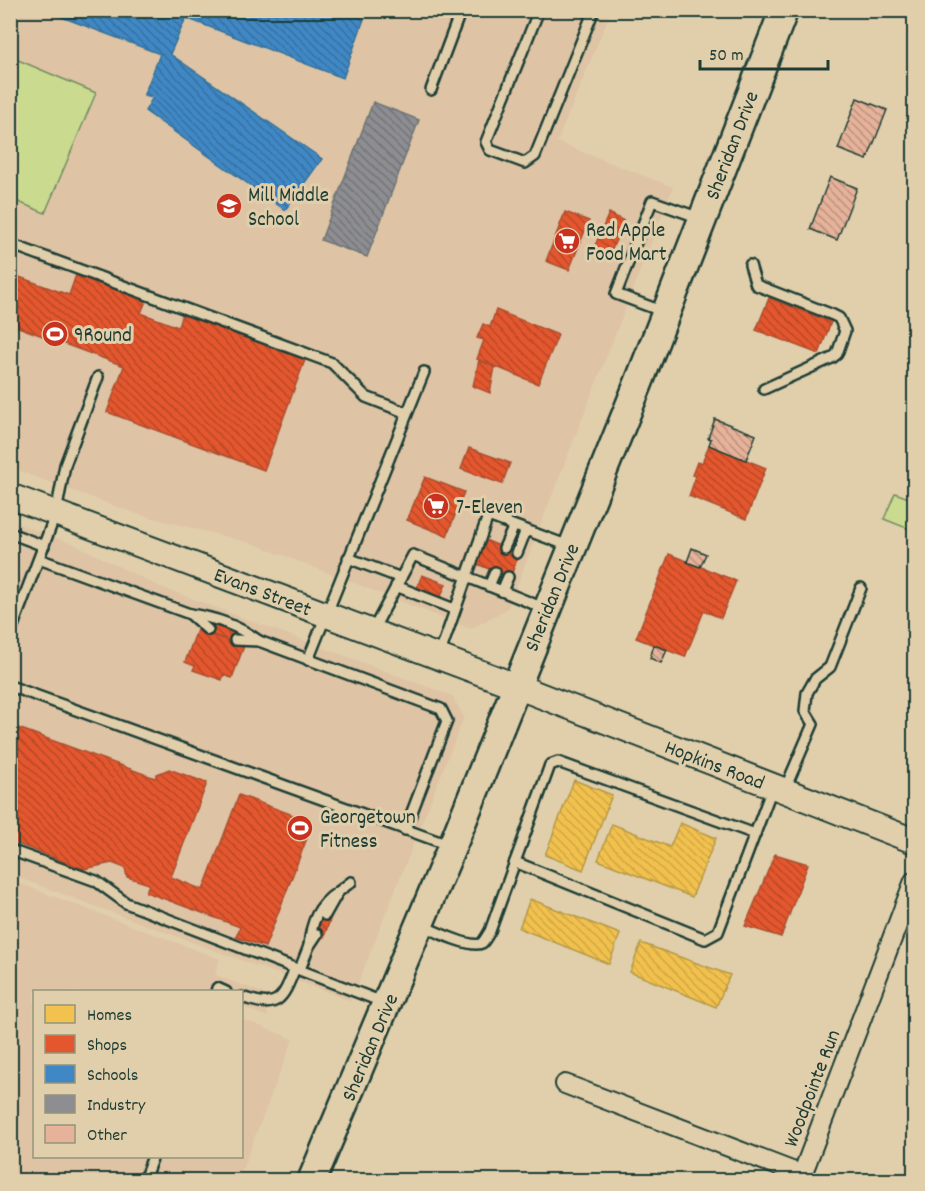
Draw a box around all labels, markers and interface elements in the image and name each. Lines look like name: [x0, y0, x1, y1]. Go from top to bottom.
scale bar: [700, 33, 828, 71]
text: 50 m: [709, 44, 744, 69]
street label: Sheridan Drive: [699, 87, 768, 205]
place label: Mill Middle School: [248, 182, 329, 236]
school or university icon: Mill Middle School: [214, 191, 244, 221]
place label: Red Apple Food Mart: [586, 217, 667, 271]
supermarket icon: Red Apple Food Mart: [552, 226, 582, 256]
sports icon: 9Round: [40, 319, 70, 349]
place label: 9Round: [74, 322, 132, 352]
supermarket icon: 7-Eleven: [421, 491, 451, 521]
place label: 7-Eleven: [456, 494, 523, 524]
street label: Sheridan Drive: [518, 539, 589, 657]
street label: Evans Street: [209, 561, 315, 626]
street label: Hopkins Road: [660, 734, 768, 800]
place label: Georgetown Fitness: [320, 804, 416, 858]
sports icon: Georgetown Fitness: [285, 813, 315, 843]
legend: [33, 990, 243, 1158]
street label: Sheridan Drive: [336, 990, 408, 1107]
text: Homes: [87, 1004, 132, 1029]
street label: Woodpointe Run: [778, 1026, 850, 1152]
text: Shops: [87, 1034, 127, 1059]
text: Schools: [87, 1064, 138, 1089]
text: Industry: [87, 1094, 146, 1119]
text: Other: [87, 1124, 127, 1149]

